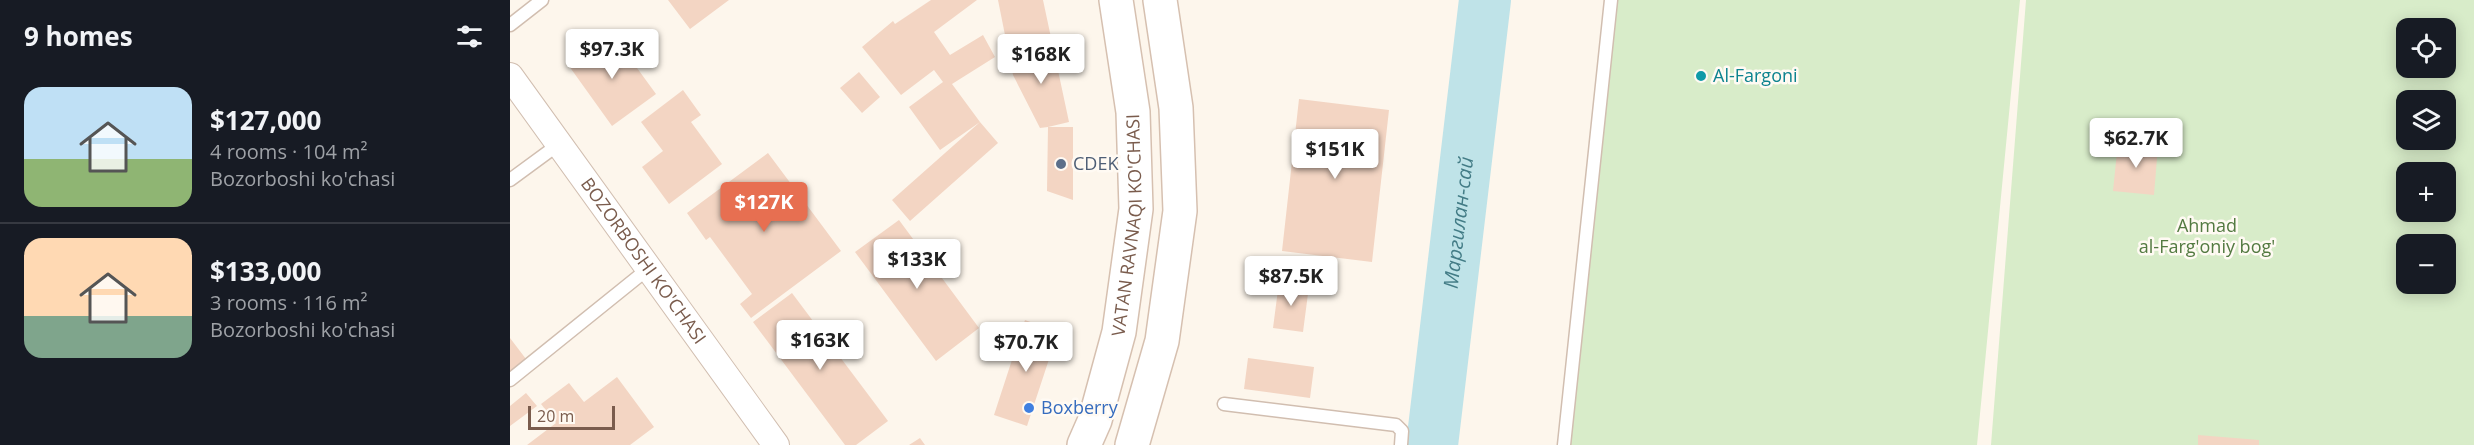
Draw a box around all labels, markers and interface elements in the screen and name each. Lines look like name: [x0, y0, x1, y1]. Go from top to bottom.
text: 9 homes: [24, 18, 133, 54]
map controls: [2396, 18, 2456, 294]
button: locate: [2396, 18, 2456, 78]
icon: filters: [453, 20, 486, 53]
pin: $97.3K: [563, 29, 661, 80]
pin: $168K: [999, 34, 1083, 85]
text: $97.3K: [580, 35, 644, 62]
text: $168K: [1011, 40, 1071, 67]
place label: Al-Fargoni: [1713, 63, 1798, 87]
marker: Al-Fargoni: [1694, 69, 1708, 83]
button: layers: [2396, 90, 2456, 150]
text: $127,000: [210, 102, 321, 138]
icon: home: [72, 111, 144, 183]
street label: VATAN RAVNAQI KO'CHASI: [1106, 114, 1148, 338]
pin: $62.7K: [2087, 118, 2185, 169]
text: $62.7K: [2104, 124, 2168, 151]
pin: $151K: [1293, 129, 1377, 180]
text: $151K: [1305, 135, 1365, 162]
text: 4 rooms · 104 m²: [210, 138, 368, 165]
place label: CDEK: [1073, 151, 1119, 175]
water label: Маргилан-сай: [1437, 155, 1479, 290]
marker: CDEK: [1054, 157, 1068, 171]
button: +: [2396, 162, 2456, 222]
text: Bozorboshi ko'chasi: [210, 165, 395, 192]
street label: BOZORBOSHI KO'CHASI: [576, 172, 712, 348]
pin: $127K: [722, 182, 806, 233]
text: $127K: [734, 188, 794, 215]
park label: Ahmad al-Farg'oniy bog': [2139, 213, 2275, 258]
button: −: [2396, 234, 2456, 294]
pin: $133K: [875, 239, 959, 290]
text: $133K: [887, 245, 947, 272]
text: $133,000: [210, 253, 321, 289]
pin: $87.5K: [1242, 256, 1340, 307]
icon: home: [72, 262, 144, 334]
text: $87.5K: [1259, 262, 1323, 289]
text: 3 rooms · 116 m²: [210, 289, 368, 316]
text: Bozorboshi ko'chasi: [210, 316, 395, 343]
pin: $163K: [778, 320, 862, 371]
pin: $70.7K: [977, 322, 1075, 373]
text: $163K: [790, 326, 850, 353]
text: $70.7K: [994, 328, 1058, 355]
place label: Boxberry: [1041, 395, 1119, 419]
marker: Boxberry: [1022, 401, 1036, 415]
scale bar: [528, 403, 615, 430]
text: 20 m: [537, 405, 574, 427]

